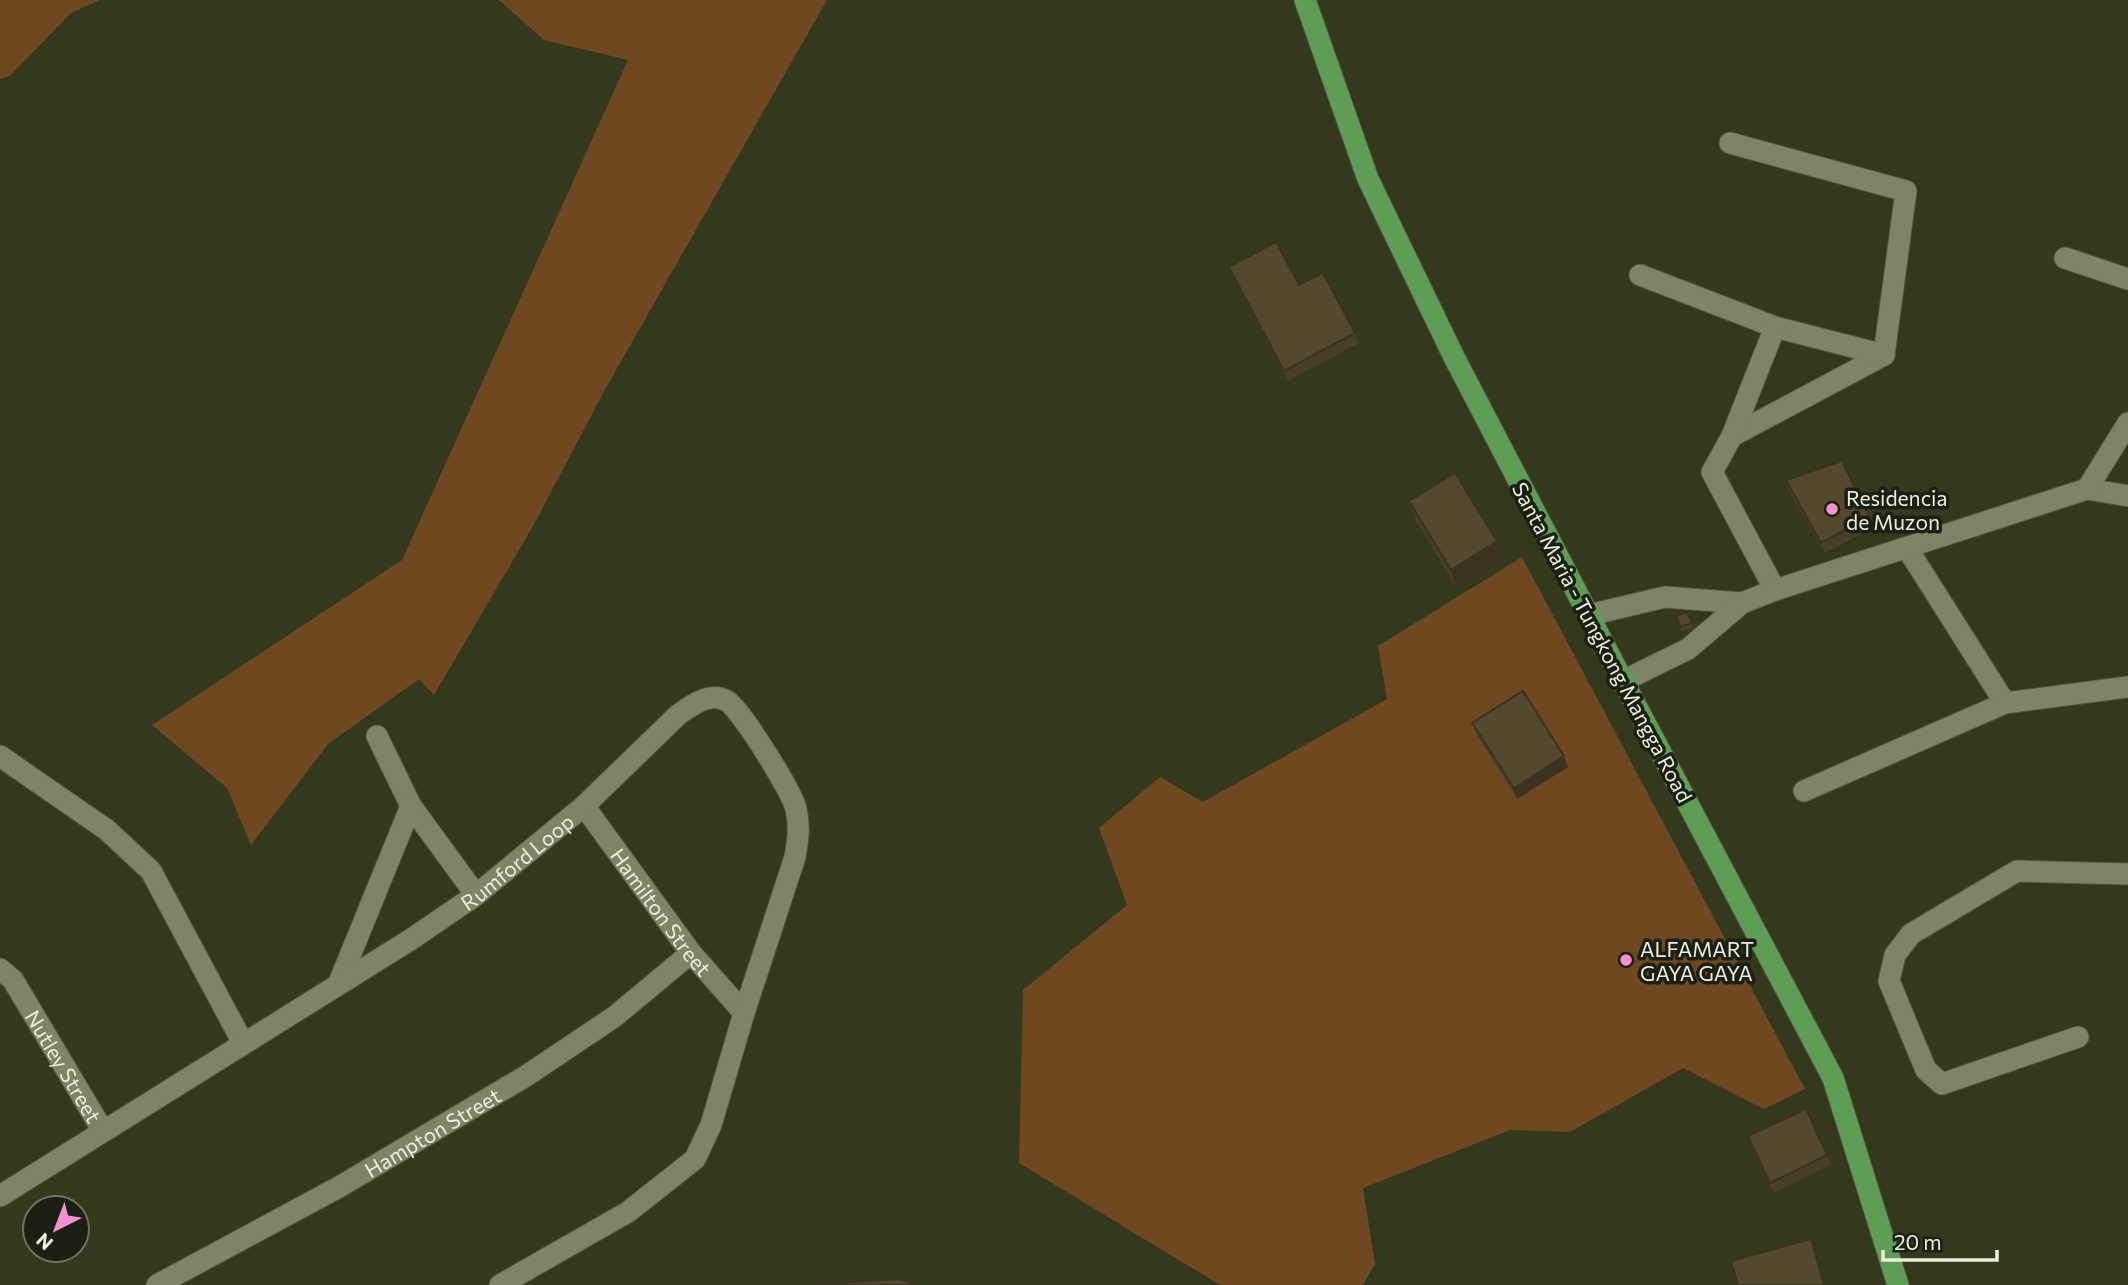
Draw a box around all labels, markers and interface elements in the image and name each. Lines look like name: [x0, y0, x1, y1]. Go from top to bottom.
street label: Santa Maria - Tungkong Mangga Road: [1508, 478, 1698, 806]
place label: Residencia de Muzon: [1846, 485, 1947, 534]
marker: Residencia de Muzon: [1824, 501, 1840, 517]
street label: Rumford Loop: [455, 808, 578, 915]
street label: Hamilton Street: [606, 843, 717, 980]
place label: ALFAMART GAYA GAYA: [1640, 936, 1754, 985]
marker: ALFAMART GAYA GAYA: [1618, 952, 1634, 968]
street label: Nutley Street: [21, 1005, 107, 1127]
street label: Hampton Street: [360, 1082, 505, 1182]
north arrow: [21, 1194, 91, 1264]
scale bar: [1883, 1218, 1997, 1262]
text: N: [31, 1229, 57, 1255]
text: 20 m: [1894, 1229, 1942, 1254]

